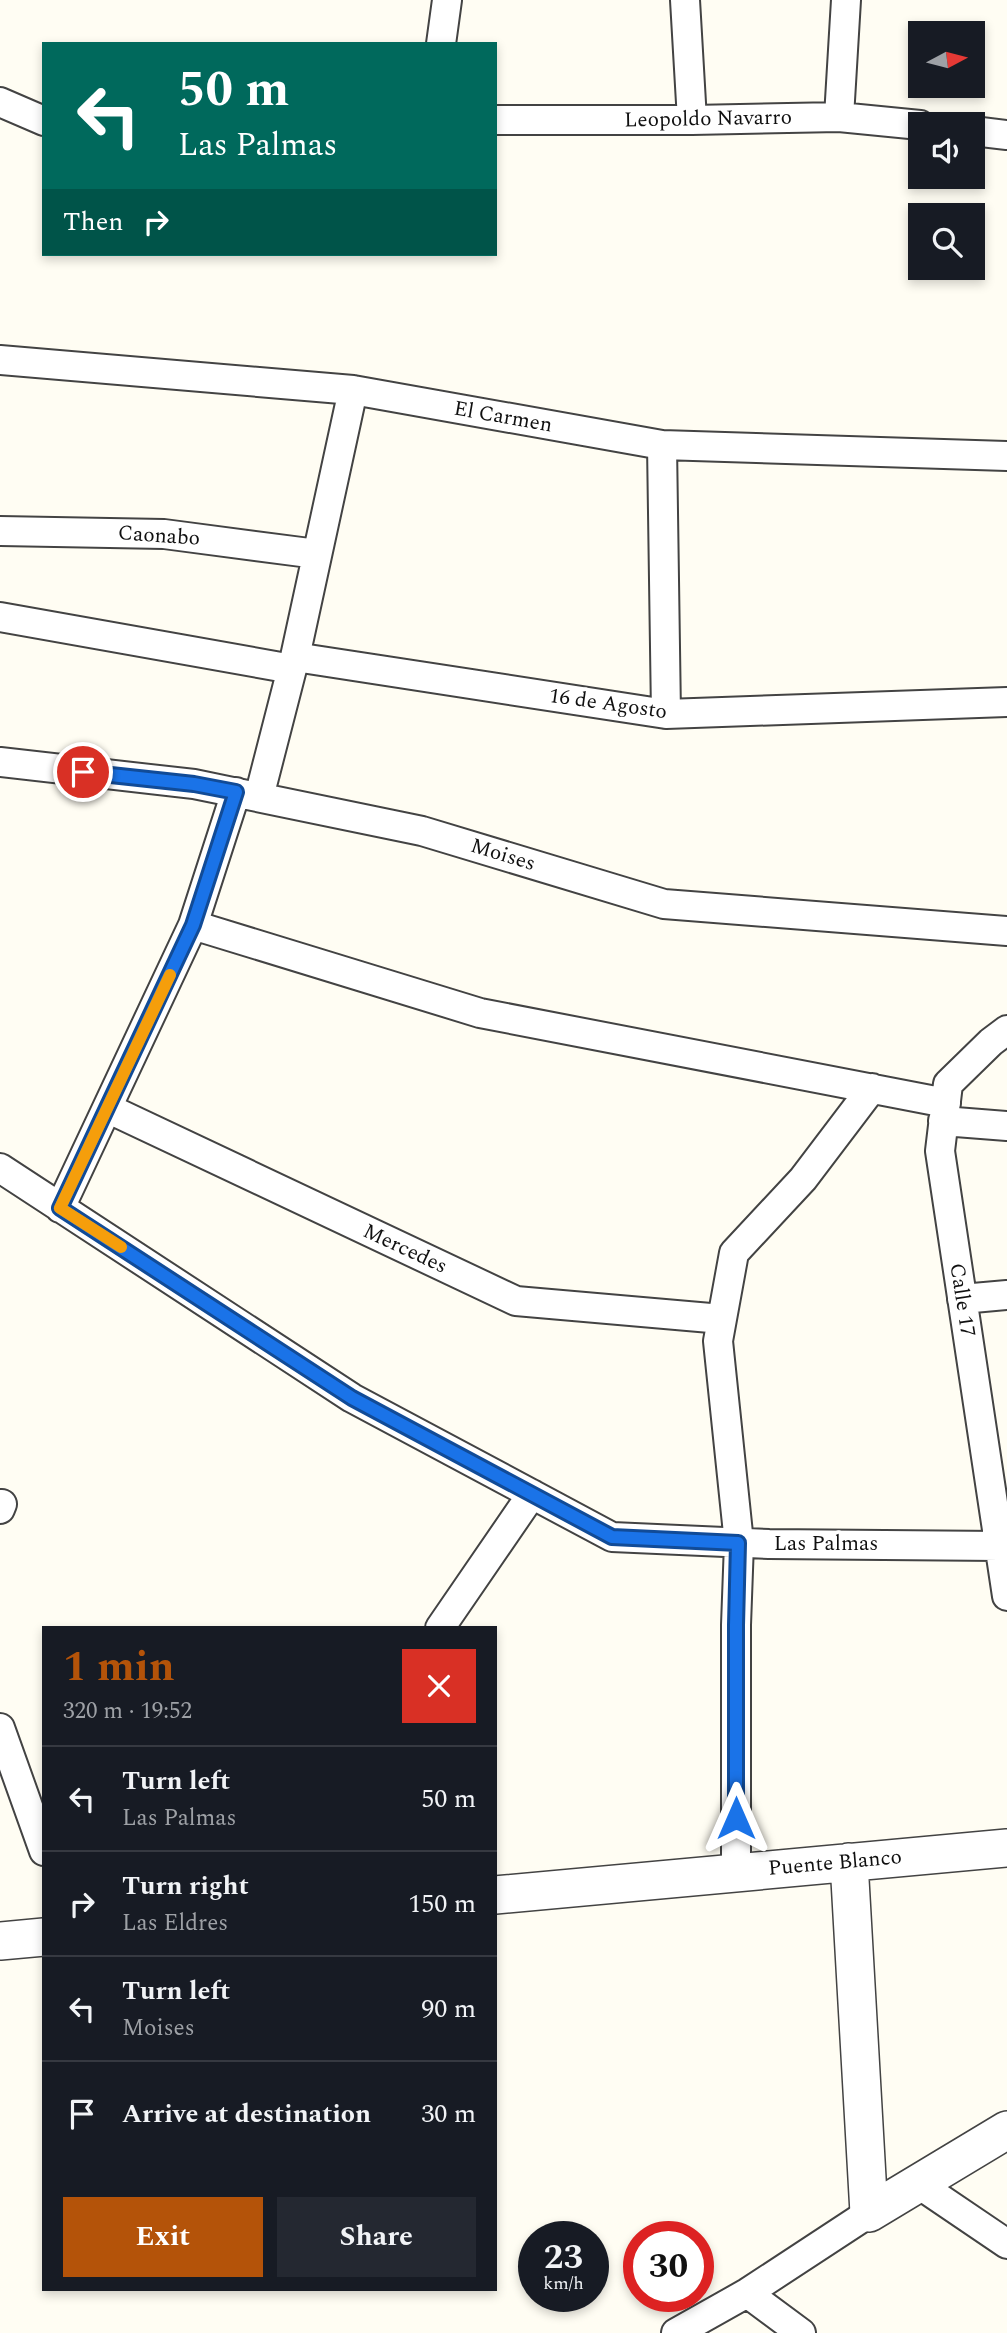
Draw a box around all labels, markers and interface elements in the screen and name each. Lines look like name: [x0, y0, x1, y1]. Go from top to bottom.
north arrow: [908, 21, 985, 98]
map controls: [908, 21, 985, 280]
text: 50 m: [178, 53, 289, 128]
icon: left: [63, 70, 154, 161]
street label: Leopoldo Navarro: [624, 102, 792, 136]
button: sound: [908, 112, 985, 189]
text: Las Palmas: [178, 121, 337, 170]
text: Then: [63, 202, 123, 242]
icon: right: [137, 203, 175, 241]
button: search: [908, 203, 985, 280]
street label: El Carmen: [451, 393, 555, 441]
street label: Caonabo: [117, 517, 201, 555]
street label: 16 de Agosto: [547, 680, 669, 728]
pin: [53, 742, 113, 802]
icon: arrive: [64, 753, 102, 791]
street label: Moises: [467, 830, 539, 880]
street label: Mercedes: [358, 1216, 452, 1282]
street label: Calle 17: [940, 1261, 984, 1339]
street label: Las Palmas: [774, 1528, 878, 1560]
text: 1 min: [63, 1636, 175, 1699]
button: close: [402, 1649, 476, 1723]
text: 320 m · 19:52: [63, 1694, 192, 1729]
text: Turn left: [122, 1761, 230, 1801]
text: 50 m: [421, 1779, 476, 1819]
icon: left: [63, 1780, 101, 1818]
position arrow: [699, 1781, 773, 1855]
text: Las Palmas: [122, 1801, 236, 1836]
street label: Puente Blanco: [767, 1841, 903, 1885]
text: Turn right: [122, 1866, 249, 1906]
text: 150 m: [408, 1884, 476, 1924]
icon: right: [63, 1885, 101, 1923]
text: Las Eldres: [122, 1906, 228, 1941]
text: Turn left: [122, 1971, 230, 2011]
text: 90 m: [421, 1989, 476, 2029]
icon: left: [63, 1990, 101, 2028]
text: Moises: [122, 2011, 195, 2046]
text: Arrive at destination: [122, 2094, 371, 2134]
text: 30 m: [421, 2094, 476, 2134]
icon: arrive: [63, 2095, 101, 2133]
button: Exit: [63, 2197, 263, 2277]
button: Share: [277, 2197, 476, 2277]
speed limit sign: 30: [623, 2221, 714, 2312]
text: 23: [544, 2231, 583, 2284]
text: km/h: [543, 2270, 584, 2297]

